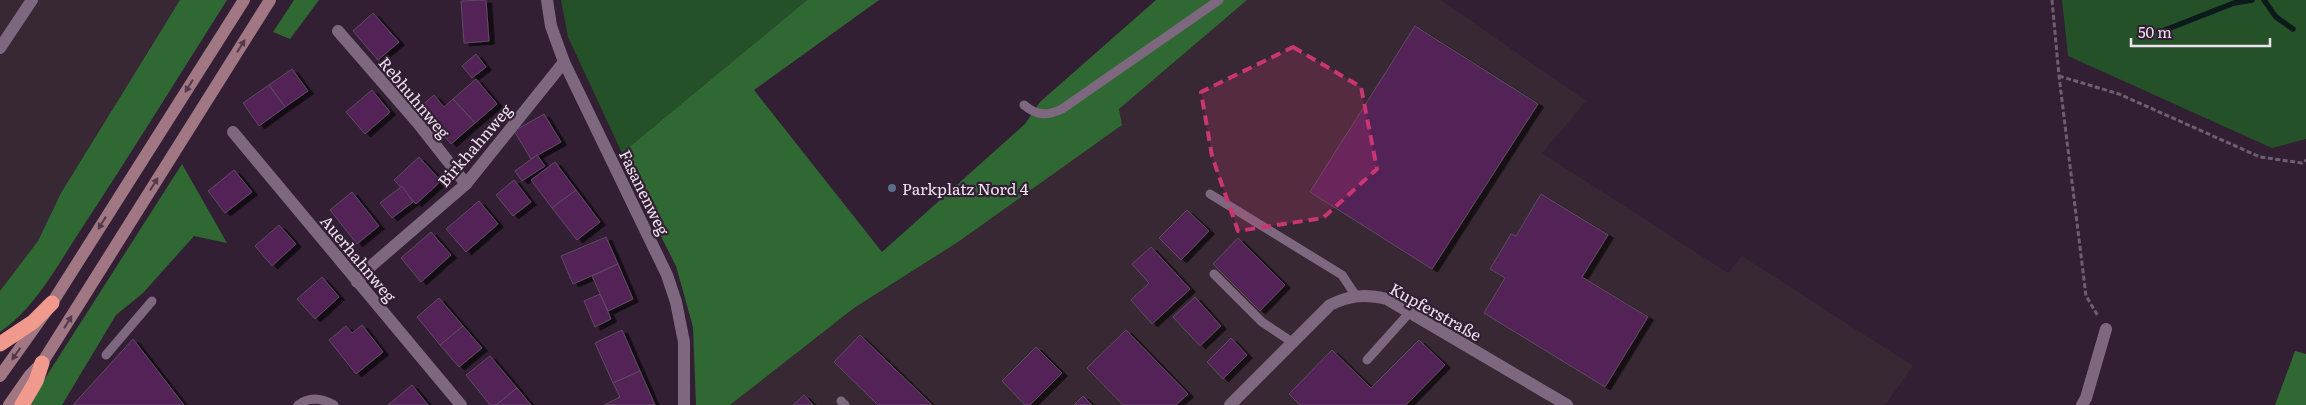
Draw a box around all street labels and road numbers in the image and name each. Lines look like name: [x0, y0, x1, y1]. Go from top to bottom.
street label: Rebhuhnweg: [374, 51, 456, 143]
street label: Birkhahnweg: [431, 98, 517, 192]
street label: Fasanenweg: [614, 145, 676, 239]
street label: Auerhahnweg: [315, 209, 403, 307]
street label: Kupferstraße: [1386, 276, 1486, 346]

